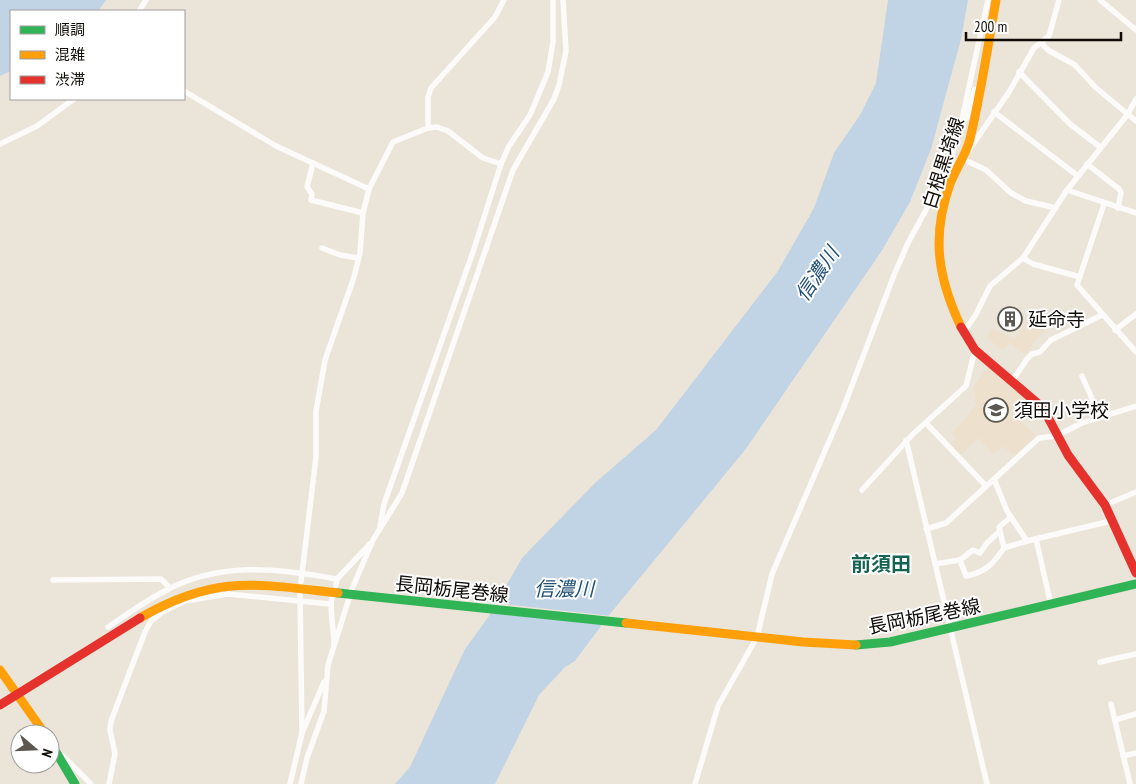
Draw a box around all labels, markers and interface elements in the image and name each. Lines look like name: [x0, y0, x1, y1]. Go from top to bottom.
legend: [10, 10, 185, 100]
scale bar: [966, 10, 1121, 42]
text: 200 m: [974, 17, 1007, 36]
text: 順調: [55, 20, 85, 39]
text: 混雑: [55, 45, 85, 64]
text: 渋滞: [55, 70, 85, 89]
street label: 白根黒埼線: [917, 114, 969, 212]
water label: 信濃川: [789, 240, 846, 306]
building icon: 延命寺: [997, 306, 1023, 332]
place label: 延命寺: [1028, 307, 1085, 331]
school or university icon: 須田小学校: [983, 397, 1009, 423]
place label: 須田小学校: [1014, 398, 1109, 422]
district label: 前須田: [851, 551, 911, 577]
street label: 長岡栃尾巻線: [394, 571, 510, 607]
water label: 信濃川: [534, 576, 596, 602]
street label: 長岡栃尾巻線: [866, 593, 982, 639]
north arrow: [10, 724, 60, 774]
text: N: [38, 747, 57, 760]

